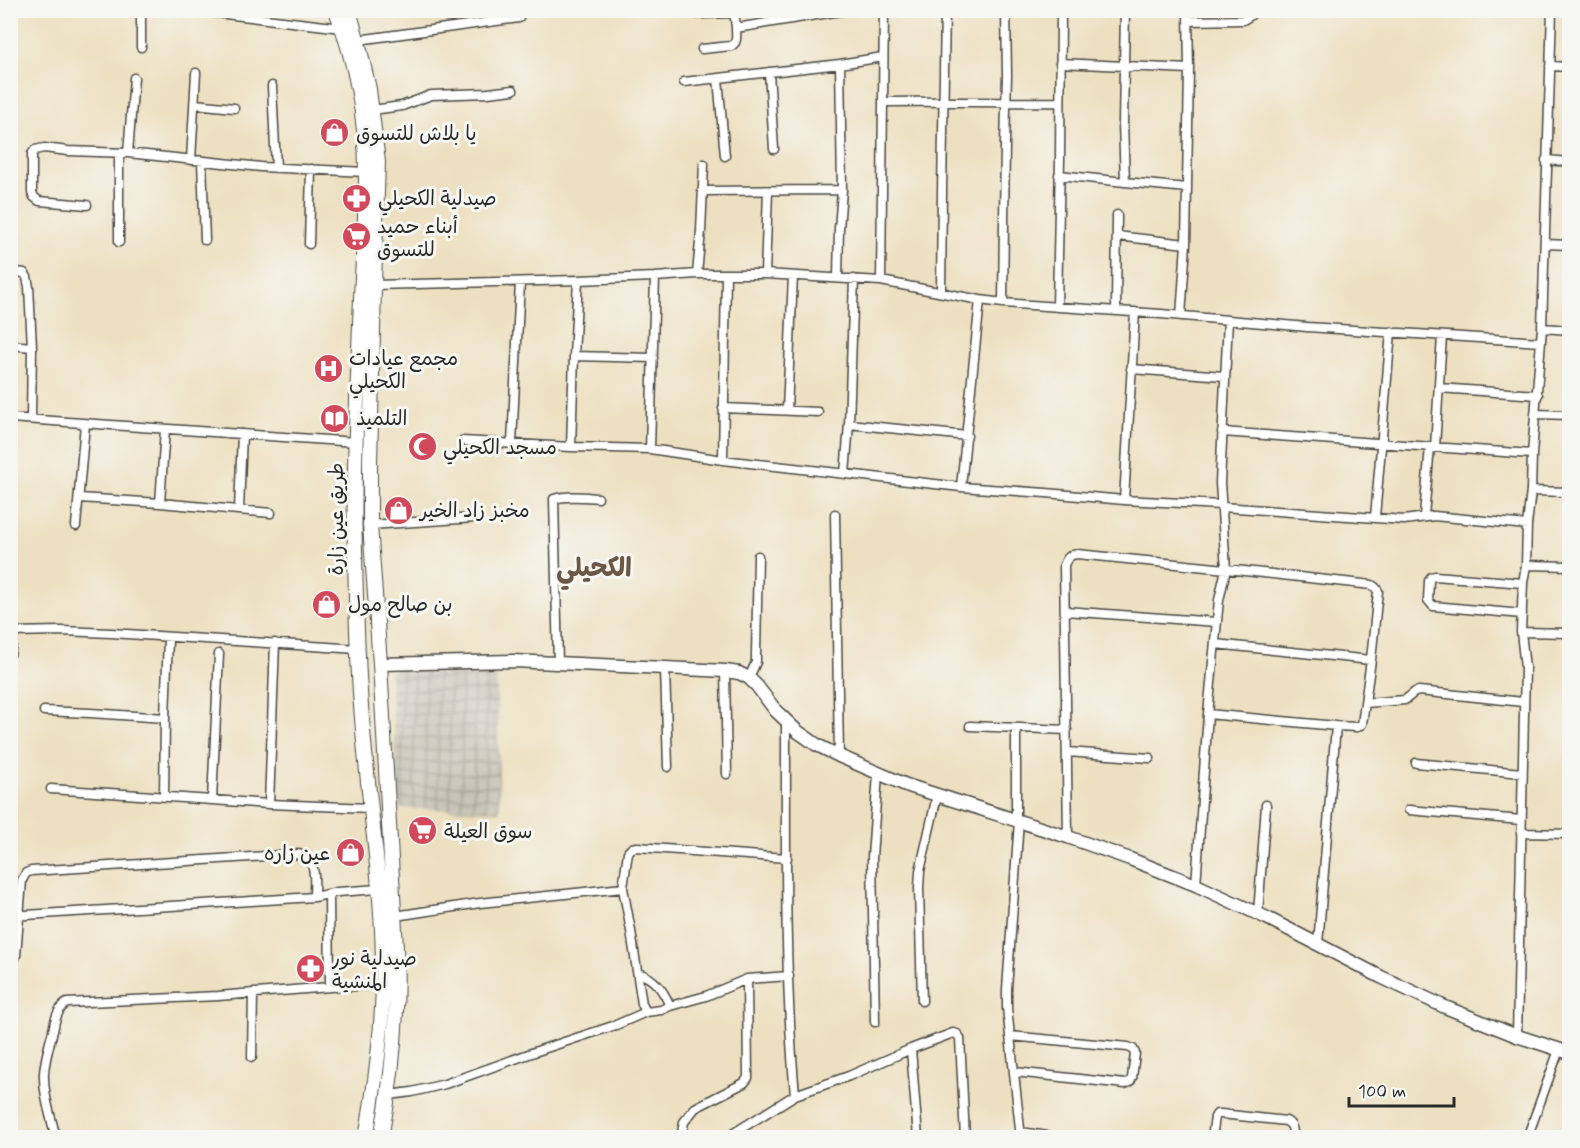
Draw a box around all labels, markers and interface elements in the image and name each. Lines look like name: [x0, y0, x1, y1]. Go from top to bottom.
shop icon: يا بلاش للتسوق: [319, 117, 351, 149]
place label: يا بلاش للتسوق: [356, 121, 476, 148]
pharmacy icon: صيدلية الكحيلي: [341, 182, 373, 214]
place label: صيدلية الكحيلي: [378, 186, 497, 216]
place label: أبناء حميد للتسوق: [377, 214, 458, 264]
supermarket icon: أبناء حميد للتسوق: [340, 221, 372, 253]
place label: مجمع عيادات الكحيلي: [349, 346, 458, 399]
hospital icon: مجمع عيادات الكحيلي: [312, 353, 344, 385]
library icon: التلميذ: [319, 402, 351, 434]
place label: التلميذ: [356, 406, 407, 433]
mosque icon: مسجد الكحيلي: [406, 431, 438, 463]
place label: مسجد الكحيلي: [443, 435, 557, 465]
street label: طريق عين زارة: [324, 462, 351, 576]
shop icon: مخبز زاد الخير: [383, 494, 415, 526]
place label: مخبز زاد الخير: [418, 498, 530, 525]
district label: الكحيلي: [556, 552, 632, 591]
shop icon: بن صالح مول: [311, 588, 343, 620]
place label: بن صالح مول: [348, 592, 453, 619]
supermarket icon: سوق العيلة: [407, 815, 439, 847]
place label: سوق العيلة: [444, 819, 532, 846]
shop icon: عين زاره: [335, 837, 367, 869]
place label: عين زاره: [264, 841, 330, 868]
place label: صيدلية نور المنشية: [331, 946, 417, 996]
pharmacy icon: صيدلية نور المنشية: [295, 953, 327, 985]
scale bar: [1349, 1070, 1454, 1108]
text: 100 m: [1358, 1080, 1406, 1104]

